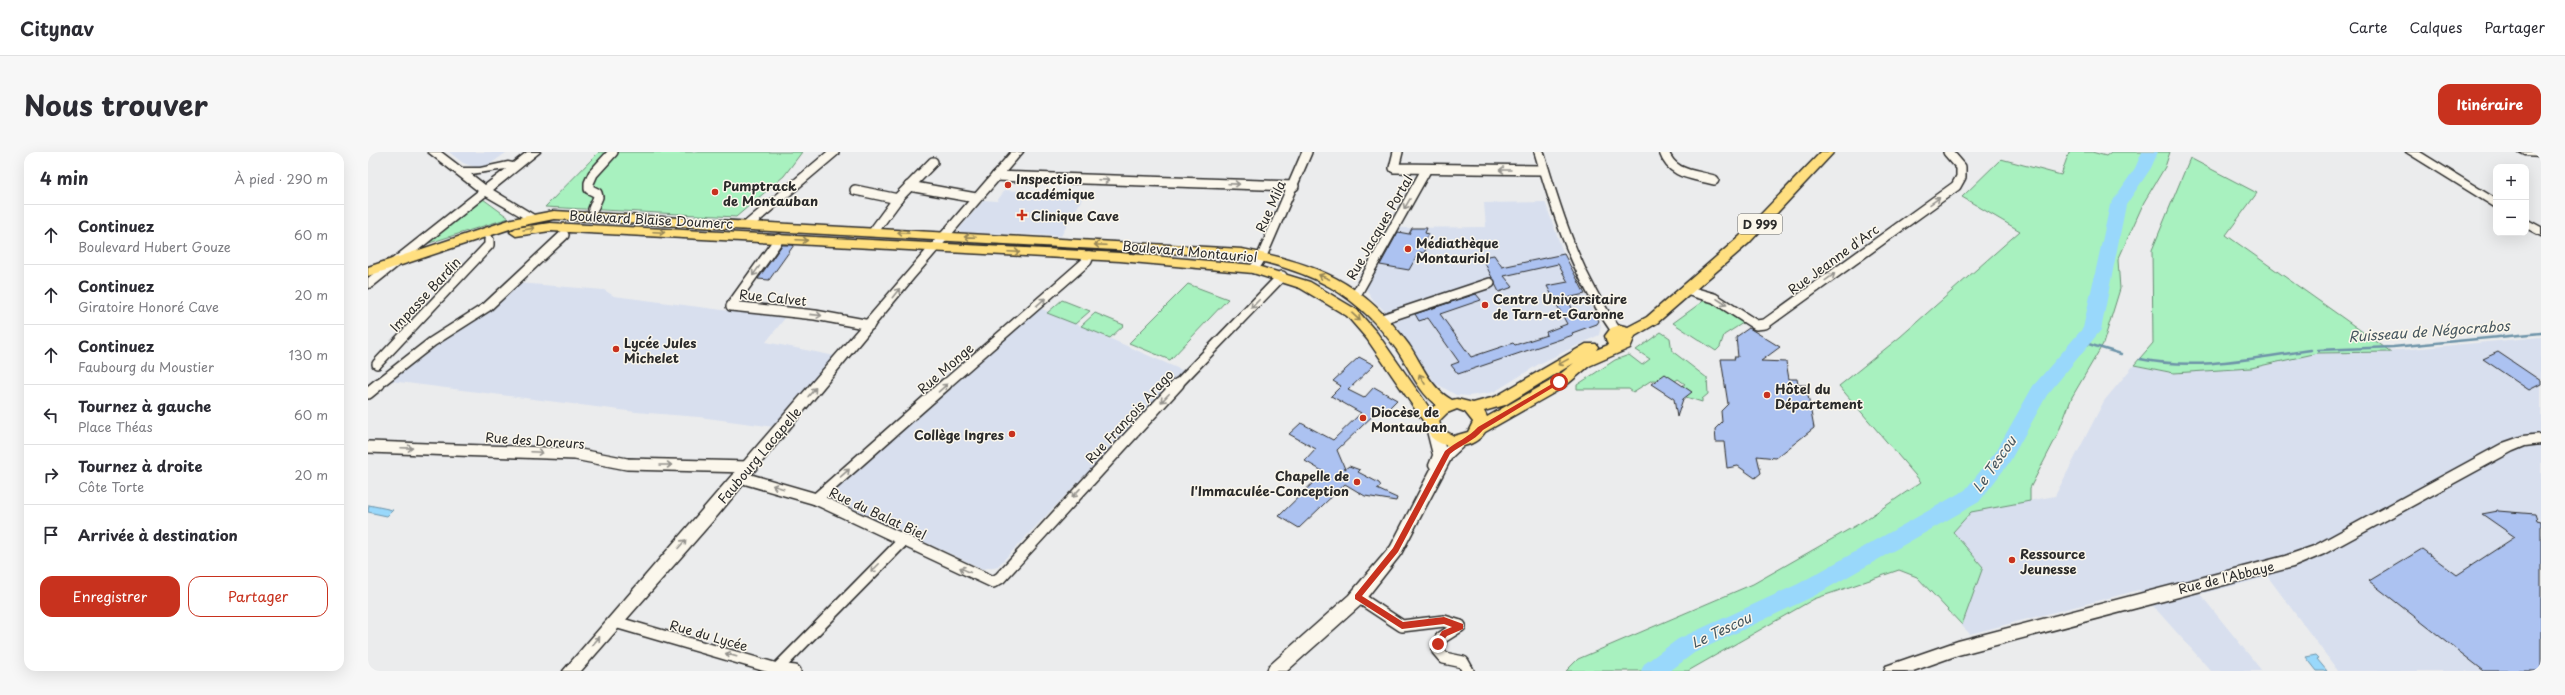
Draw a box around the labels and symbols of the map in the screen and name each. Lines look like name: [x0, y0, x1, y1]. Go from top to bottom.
one-way arrow: [1499, 166, 1512, 174]
place label: Inspection académique: [1016, 169, 1095, 203]
street label: Rue Jacques Portal: [1341, 171, 1417, 283]
place label: Pumptrack de Montauban: [723, 176, 818, 210]
one-way arrow: [1097, 176, 1110, 183]
street label: Rue Mila: [1250, 176, 1290, 235]
marker: Inspection académique: [1003, 180, 1013, 190]
one-way arrow: [1227, 180, 1240, 187]
marker: Pumptrack de Montauban: [710, 187, 720, 197]
one-way arrow: [1929, 197, 1940, 205]
one-way arrow: [1403, 198, 1411, 210]
street label: Boulevard Blaise Doumerc: [568, 205, 734, 233]
place label: Clinique Cave: [1031, 206, 1119, 225]
marker: Clinique Cave: [1016, 209, 1028, 221]
road number: D 999: [1738, 214, 1782, 234]
street label: Rue Jeanne d'Arc: [1784, 220, 1882, 298]
one-way arrow: [522, 225, 535, 233]
one-way arrow: [652, 229, 665, 236]
one-way arrow: [897, 229, 910, 237]
one-way arrow: [964, 233, 977, 241]
place label: Médiathèque Montauriol: [1416, 233, 1499, 267]
street label: Boulevard Montauriol: [1122, 236, 1258, 266]
one-way arrow: [795, 237, 808, 244]
one-way arrow: [1094, 241, 1107, 248]
marker: Médiathèque Montauriol: [1403, 244, 1413, 254]
one-way arrow: [1007, 248, 1020, 256]
street label: Impasse Bardin: [385, 252, 465, 336]
one-way arrow: [752, 265, 760, 276]
one-way arrow: [1318, 273, 1330, 281]
one-way arrow: [1824, 273, 1835, 281]
street label: Rue Calvet: [738, 284, 808, 310]
one-way arrow: [892, 287, 901, 298]
place label: Centre Universitaire de Tarn-et-Garonne: [1493, 289, 1627, 323]
one-way arrow: [1035, 297, 1046, 306]
one-way arrow: [1250, 299, 1259, 309]
one-way arrow: [1716, 299, 1728, 307]
marker: Centre Universitaire de Tarn-et-Garonne: [1480, 300, 1490, 310]
one-way arrow: [810, 312, 823, 319]
one-way arrow: [1351, 312, 1361, 321]
water label: Ruisseau de Négocrabos: [2348, 315, 2512, 347]
place label: Lycée Jules Michelet: [624, 333, 697, 367]
street label: Rue Monge: [913, 338, 977, 398]
marker: Lycée Jules Michelet: [611, 344, 621, 354]
one-way arrow: [1558, 359, 1570, 366]
street label: Rue François Arago: [1081, 365, 1177, 467]
one-way arrow: [1417, 373, 1425, 385]
route start: [1550, 373, 1568, 391]
place label: Hôtel du Département: [1775, 379, 1863, 413]
one-way arrow: [938, 383, 948, 392]
one-way arrow: [808, 387, 817, 397]
marker: Hôtel du Département: [1762, 390, 1772, 400]
one-way arrow: [1160, 393, 1170, 403]
place label: Diocèse de Montauban: [1371, 402, 1447, 436]
street label: Faubourg Lacapelle: [713, 403, 805, 507]
marker: Diocèse de Montauban: [1358, 413, 1368, 423]
place label: Collège Ingres: [914, 425, 1004, 444]
street label: Rue des Doreurs: [485, 427, 585, 453]
marker: Collège Ingres: [1007, 429, 1017, 439]
water label: Le Tescou: [1967, 431, 2021, 496]
one-way arrow: [400, 444, 413, 452]
one-way arrow: [530, 449, 543, 456]
one-way arrow: [659, 461, 672, 469]
place label: Chapelle de l'Immaculée-Conception: [1190, 466, 1349, 500]
one-way arrow: [840, 469, 850, 478]
marker: Chapelle de l'Immaculée-Conception: [1352, 477, 1362, 487]
street label: Rue du Balat Biel: [826, 482, 930, 544]
one-way arrow: [772, 483, 785, 490]
one-way arrow: [1072, 488, 1081, 499]
one-way arrow: [677, 538, 686, 549]
place label: Ressource Jeunesse: [2020, 544, 2085, 578]
marker: Ressource Jeunesse: [2007, 555, 2017, 565]
street label: Rue de l'Abbaye: [2176, 556, 2276, 598]
one-way arrow: [870, 563, 880, 573]
one-way arrow: [960, 566, 972, 573]
water label: Le Tescou: [1687, 607, 1755, 653]
street label: Rue du Lycée: [668, 615, 750, 655]
route end: [1429, 635, 1447, 653]
one-way arrow: [592, 636, 601, 646]
one-way arrow: [724, 651, 737, 659]

